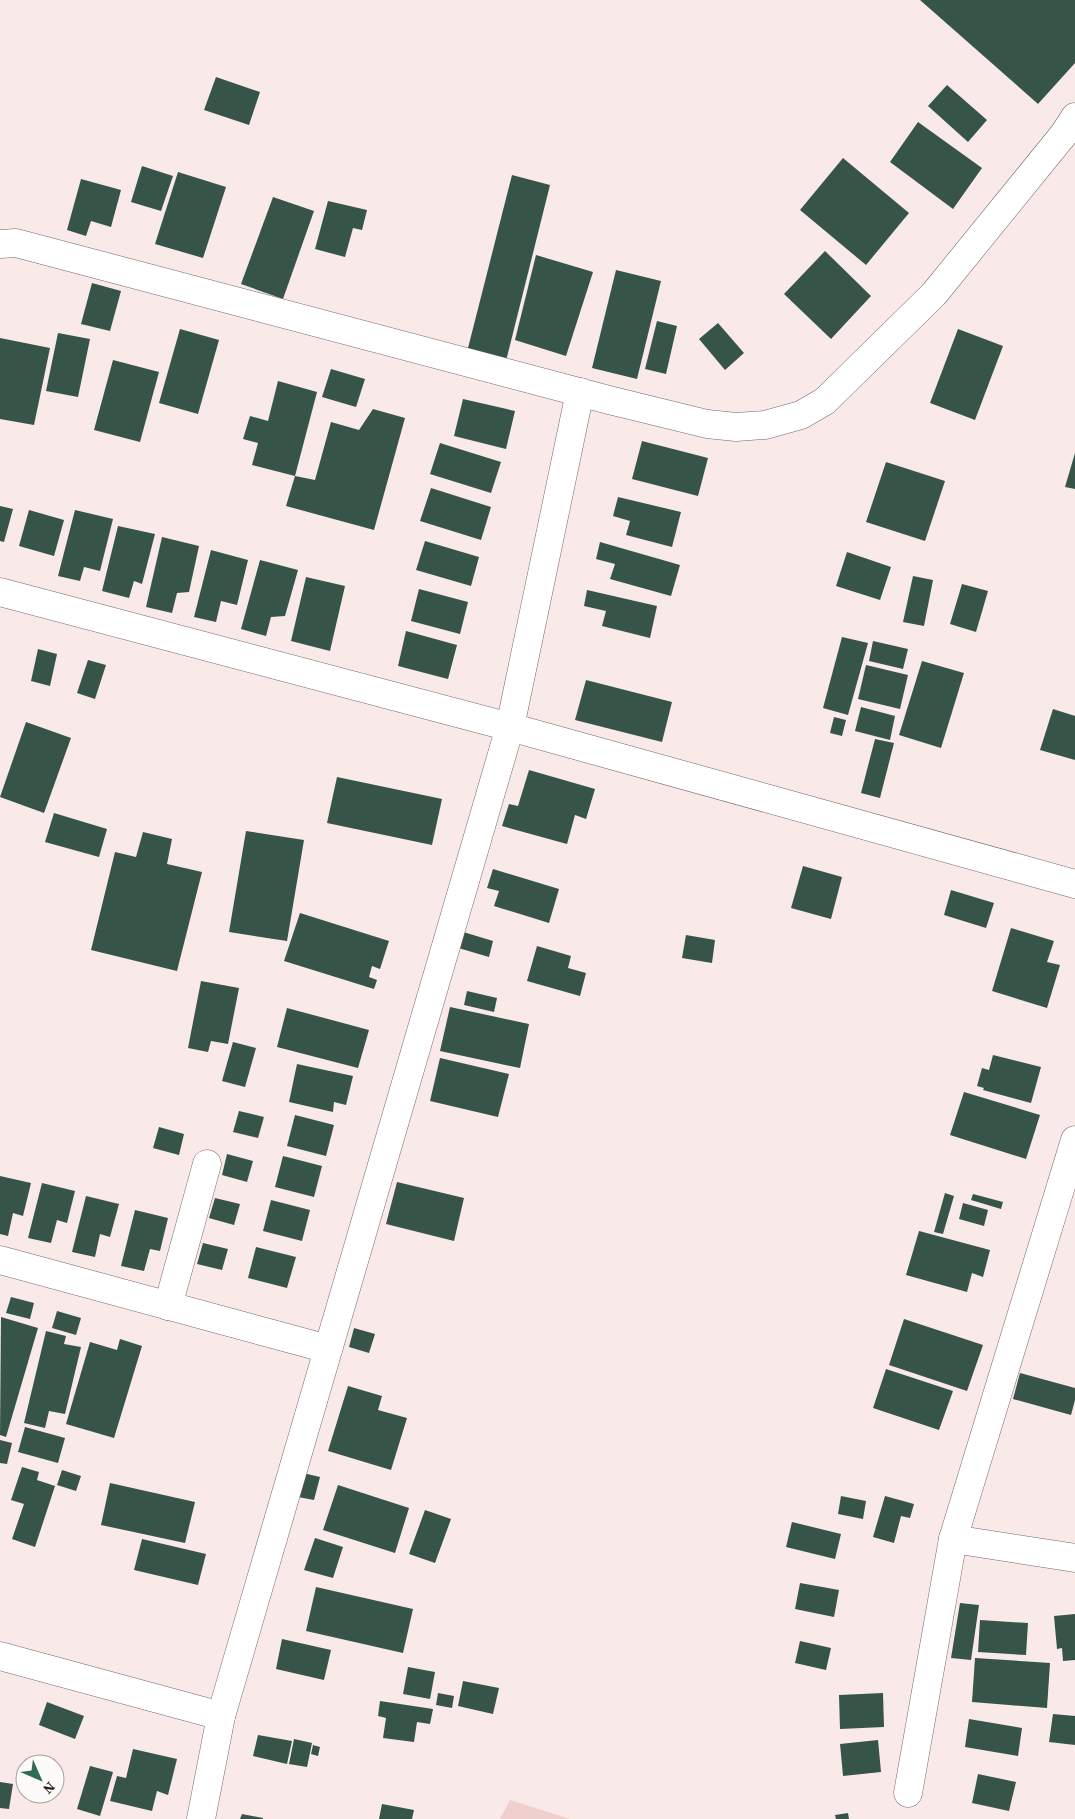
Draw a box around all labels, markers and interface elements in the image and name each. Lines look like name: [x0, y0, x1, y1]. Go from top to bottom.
north arrow: [15, 1754, 65, 1804]
text: N: [39, 1778, 60, 1799]

